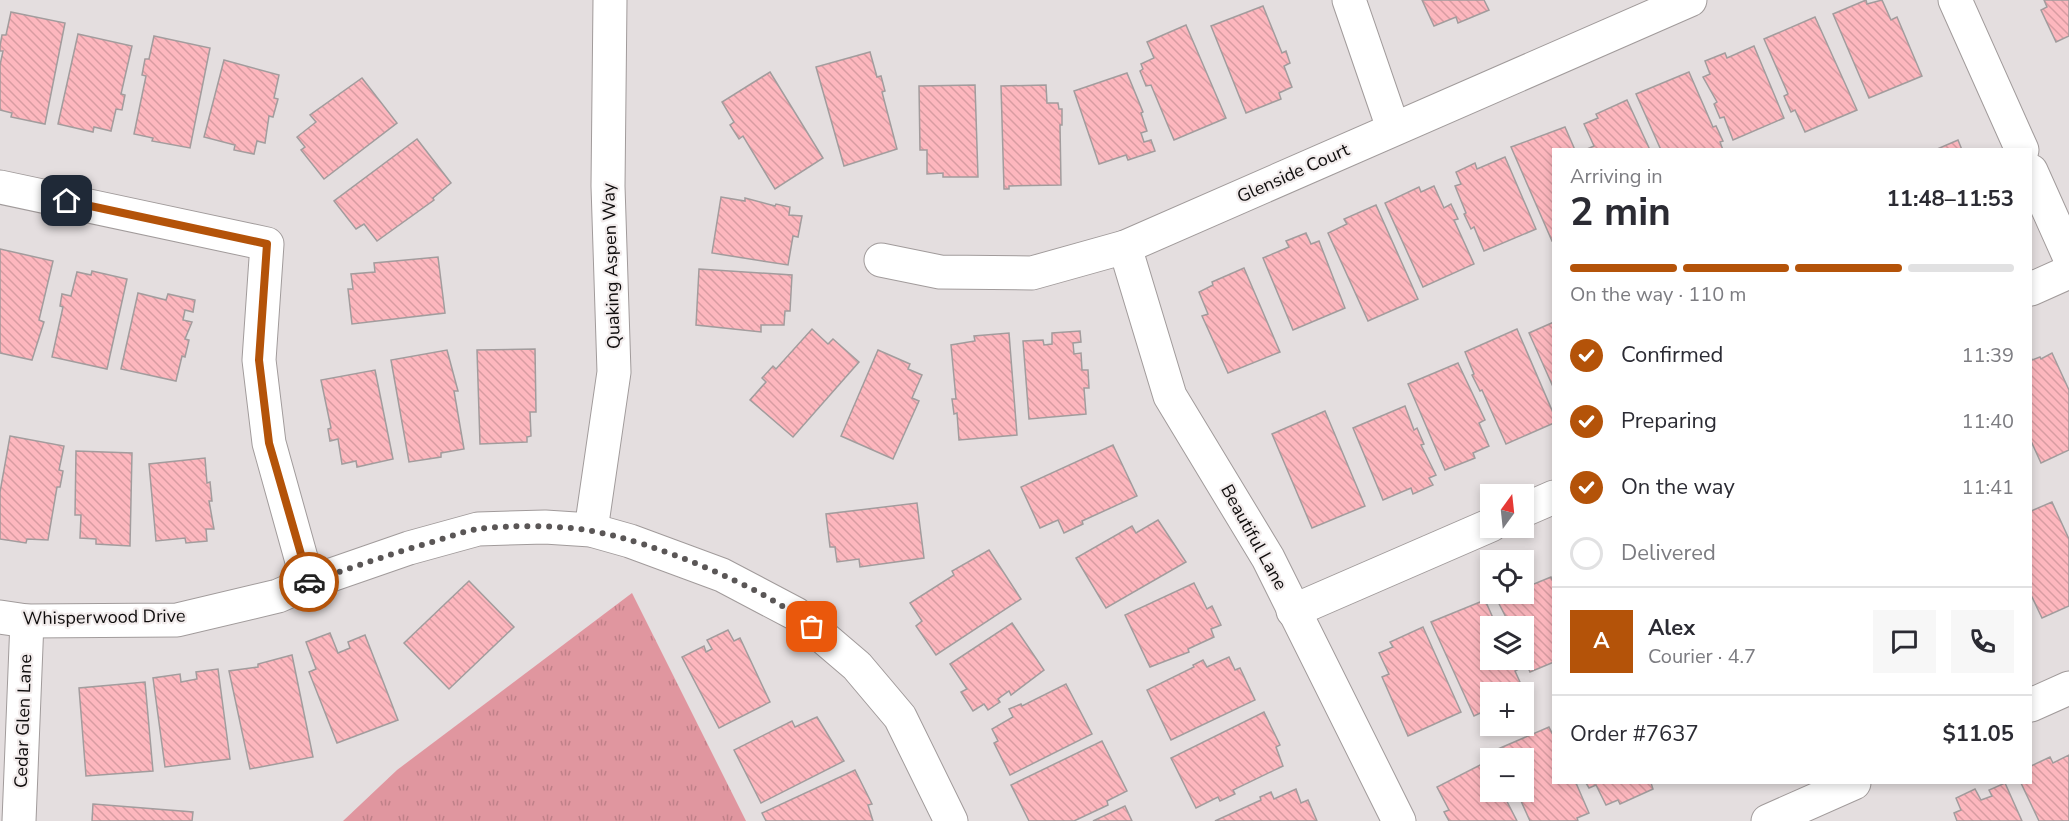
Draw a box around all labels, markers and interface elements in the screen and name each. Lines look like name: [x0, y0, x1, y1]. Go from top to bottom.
street label: Glenside Court: [1233, 137, 1354, 208]
text: Arriving in: [1570, 163, 1663, 190]
pin: [41, 175, 92, 226]
street label: Quaking Aspen Way: [596, 182, 626, 349]
icon: home: [50, 184, 83, 217]
text: 11:48–11:53: [1886, 184, 2014, 214]
text: 2 min: [1570, 186, 1671, 239]
text: On the way · 110 m: [1570, 281, 1746, 308]
icon: check: [1570, 339, 1603, 372]
text: Confirmed: [1621, 340, 1723, 370]
text: 11:39: [1961, 342, 2014, 369]
icon: check: [1570, 405, 1603, 438]
text: Preparing: [1621, 406, 1717, 436]
text: 11:40: [1961, 408, 2014, 435]
icon: check: [1570, 471, 1603, 504]
text: On the way: [1621, 472, 1735, 502]
text: 11:41: [1961, 474, 2014, 501]
street label: Beautiful Lane: [1215, 480, 1293, 594]
north arrow: [1480, 484, 1534, 538]
map controls: [1480, 484, 1534, 802]
text: Delivered: [1621, 538, 1716, 568]
button: locate: [1480, 550, 1534, 604]
courier: [279, 552, 339, 612]
icon: car: [293, 566, 326, 599]
pin: [786, 601, 837, 652]
street label: Whisperwood Drive: [22, 604, 186, 630]
icon: bag: [795, 610, 828, 643]
button: chat: [1873, 610, 1936, 673]
button: phone: [1951, 610, 2014, 673]
text: Alex: [1648, 613, 1695, 643]
button: layers: [1480, 616, 1534, 670]
text: A: [1593, 626, 1610, 656]
text: Courier · 4.7: [1648, 643, 1756, 670]
street label: Cedar Glen Lane: [9, 654, 37, 788]
button: +: [1480, 682, 1534, 736]
text: Order #7637: [1570, 719, 1699, 749]
text: $11.05: [1943, 719, 2014, 749]
button: −: [1480, 748, 1534, 802]

